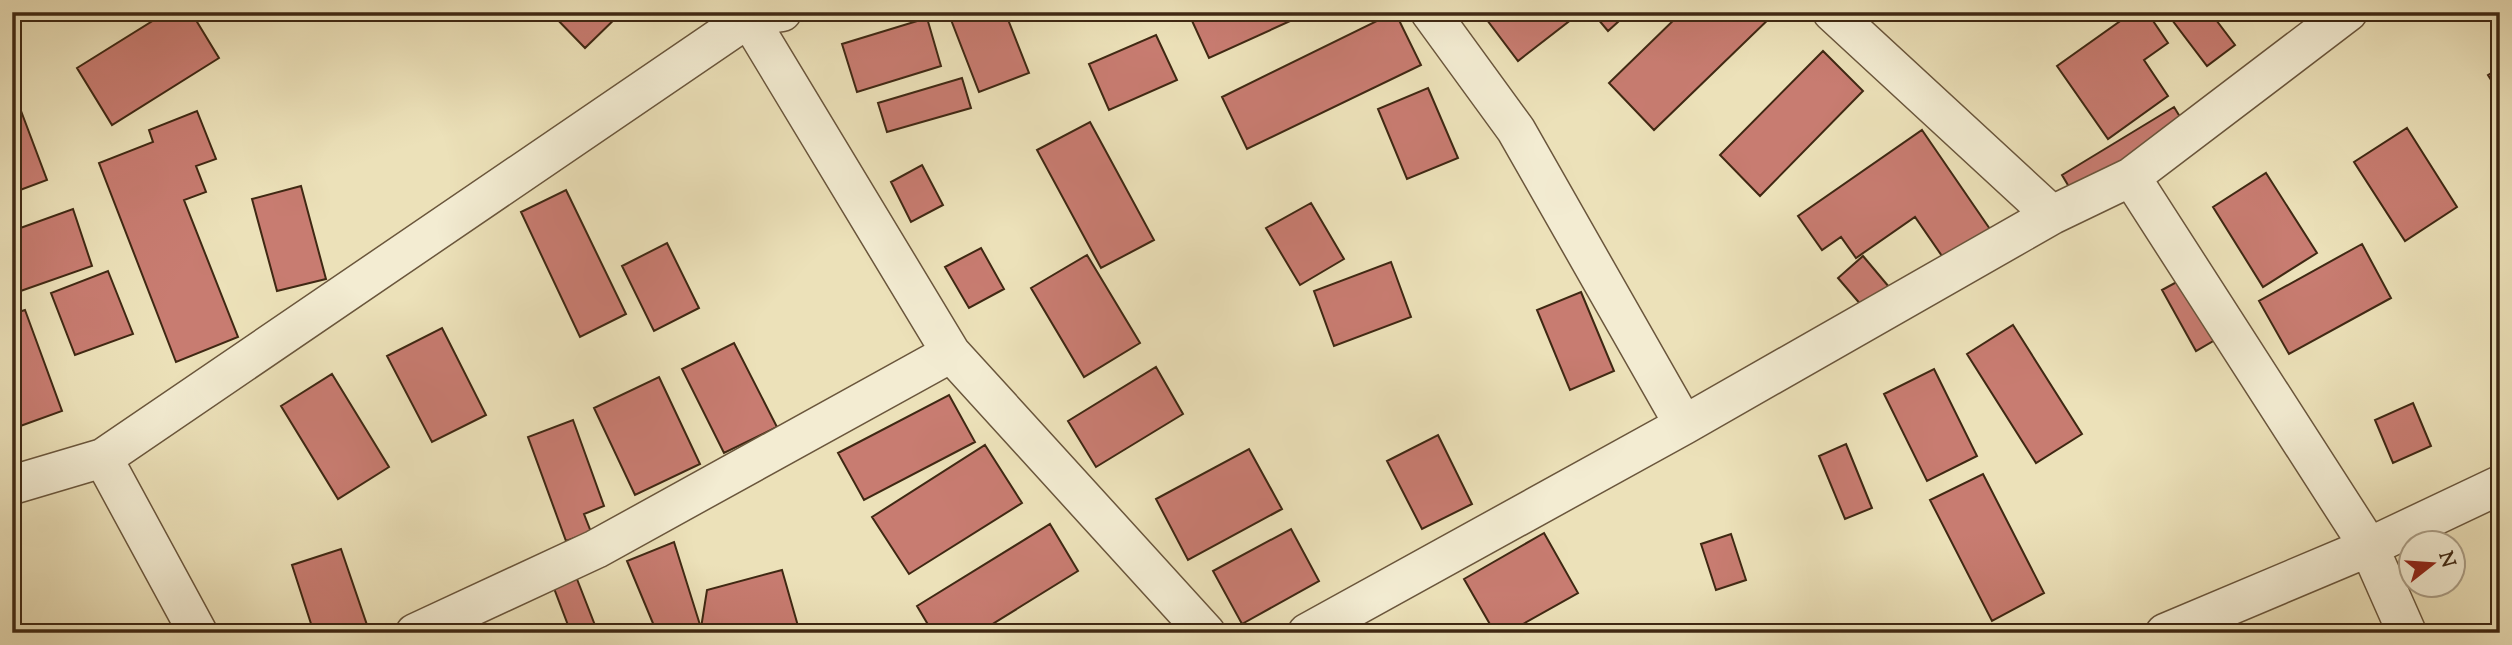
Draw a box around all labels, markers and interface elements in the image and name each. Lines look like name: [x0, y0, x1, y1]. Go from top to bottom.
north arrow: [2396, 530, 2466, 600]
text: N: [2431, 549, 2461, 571]

